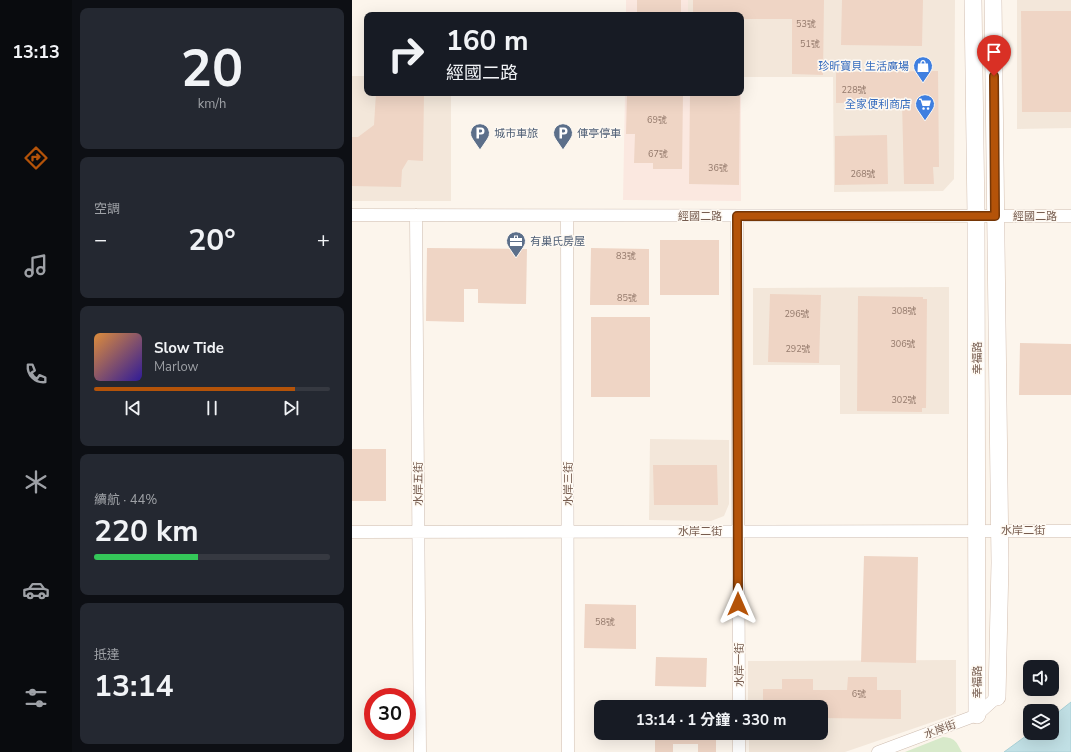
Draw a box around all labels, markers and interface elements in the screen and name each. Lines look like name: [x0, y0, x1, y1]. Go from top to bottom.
house number: 53號: [796, 18, 816, 30]
text: 160 m: [446, 22, 529, 60]
icon: right: [380, 28, 432, 80]
text: 20: [181, 33, 243, 104]
pin: [977, 35, 1011, 76]
house number: 51號: [800, 38, 820, 50]
text: 13:13: [12, 40, 60, 64]
icon: arrive: [983, 41, 1005, 63]
shop icon: 珍昕寶貝 生活廣場: [912, 55, 934, 83]
place label: 珍昕寶貝 生活廣場: [818, 59, 909, 74]
text: 經國二路: [446, 61, 518, 85]
house number: 228號: [841, 84, 867, 96]
supermarket icon: 全家便利商店: [914, 93, 936, 121]
text: km/h: [198, 95, 226, 113]
place label: 全家便利商店: [845, 97, 911, 112]
house number: 69號: [647, 114, 667, 126]
parking icon: 城市車旅: [469, 122, 491, 150]
parking icon: 俥亭停車: [552, 122, 574, 150]
place label: 城市車旅: [494, 126, 538, 141]
place label: 俥亭停車: [577, 126, 621, 141]
icon: directions: [22, 144, 50, 172]
house number: 67號: [648, 148, 668, 160]
house number: 36號: [708, 162, 728, 174]
house number: 268號: [850, 168, 876, 180]
text: 空調: [94, 200, 120, 218]
street label: 經國二路: [678, 209, 722, 224]
street label: 經國二路: [1013, 209, 1057, 224]
text: 20°: [188, 220, 236, 261]
text: −: [94, 225, 107, 255]
text: +: [317, 225, 330, 255]
office icon: 有巢氏房屋: [505, 230, 527, 258]
place label: 有巢氏房屋: [530, 234, 585, 249]
house number: 83號: [616, 250, 636, 262]
icon: music: [22, 252, 50, 280]
house number: 85號: [617, 292, 637, 304]
house number: 308號: [891, 305, 917, 317]
house number: 296號: [784, 308, 810, 320]
text: Slow Tide: [154, 338, 224, 358]
house number: 306號: [890, 338, 916, 350]
street label: 幸福路: [970, 342, 985, 375]
house number: 292號: [785, 343, 811, 355]
text: Marlow: [154, 358, 199, 376]
icon: phone: [22, 360, 50, 388]
house number: 302號: [891, 394, 917, 406]
icon: previous: [122, 397, 144, 419]
icon: pause: [201, 397, 223, 419]
icon: next: [280, 397, 302, 419]
street label: 水岸五街: [411, 462, 426, 506]
street label: 水岸三街: [561, 462, 576, 506]
icon: climate: [22, 468, 50, 496]
text: 續航 · 44%: [94, 491, 157, 509]
text: 220 km: [94, 511, 199, 552]
street label: 水岸二街: [1001, 523, 1045, 538]
street label: 水岸二街: [678, 524, 722, 539]
icon: car: [22, 576, 50, 604]
position arrow: [717, 583, 759, 625]
house number: 58號: [595, 616, 615, 628]
street label: 水岸一街: [732, 643, 747, 687]
text: 抵達: [94, 646, 120, 664]
map controls: [1023, 660, 1059, 740]
button: sound: [1023, 660, 1059, 696]
text: 13:14: [94, 666, 173, 707]
street label: 幸福路: [970, 666, 985, 699]
icon: filters: [22, 684, 50, 712]
speed limit sign: 30: [364, 688, 416, 740]
house number: 6號: [852, 688, 866, 700]
button: layers: [1023, 704, 1059, 740]
text: 13:14 · 1 分鐘 · 330 m: [636, 710, 786, 730]
street label: 水岸街: [922, 717, 958, 742]

